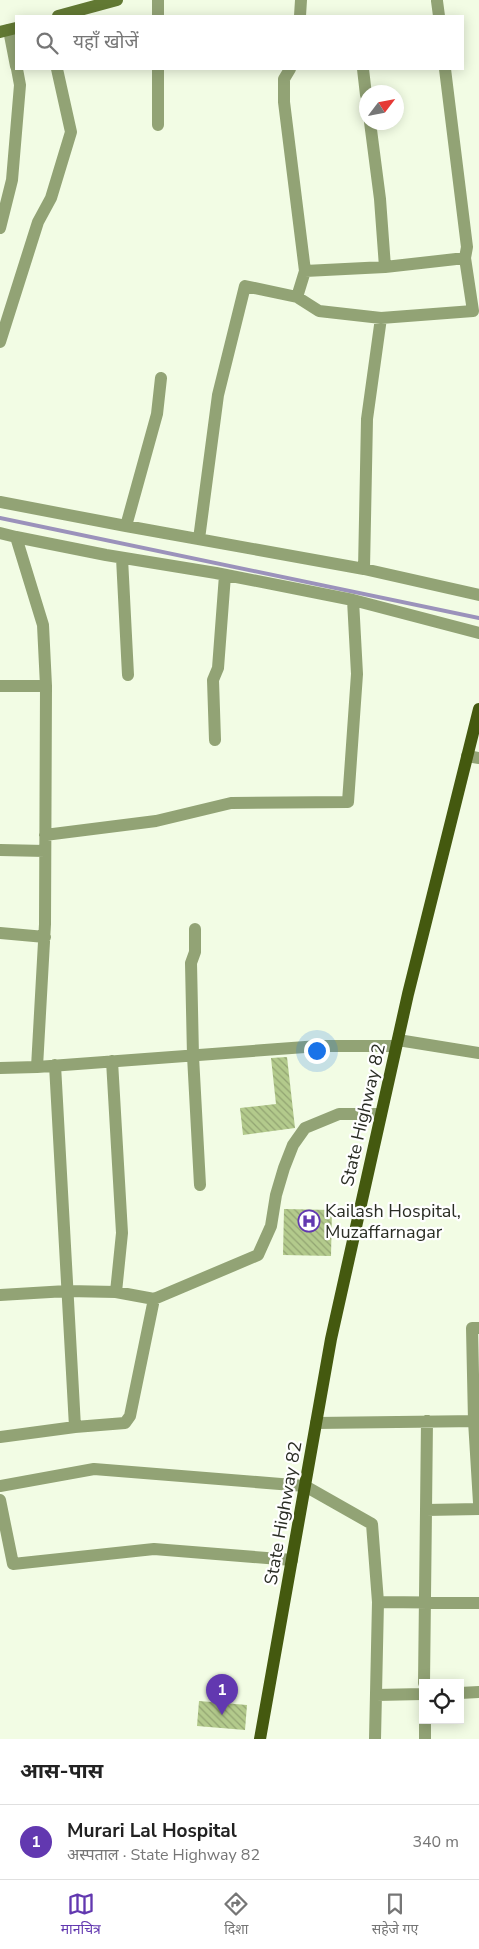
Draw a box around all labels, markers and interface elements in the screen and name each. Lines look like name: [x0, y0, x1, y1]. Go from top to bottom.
search box: [15, 15, 464, 70]
icon: search: [33, 29, 61, 57]
text: यहाँ खोजें: [73, 29, 138, 55]
north arrow: [359, 85, 404, 130]
your location: [304, 1038, 330, 1064]
street label: State Highway 82: [335, 1041, 391, 1189]
place label: Kailash Hospital, Muzaffarnagar: [325, 1199, 461, 1244]
hospital icon: Kailash Hospital, Muzaffarnagar: [297, 1209, 321, 1233]
street label: State Highway 82: [259, 1439, 307, 1587]
pin: 1: [206, 1674, 238, 1715]
map controls: [419, 1679, 464, 1724]
button: locate: [419, 1679, 464, 1724]
text: आस-पास: [20, 1757, 103, 1785]
text: Murari Lal Hospital: [67, 1818, 237, 1844]
text: 1: [31, 1831, 41, 1853]
text: 340 m: [412, 1831, 459, 1853]
text: अस्पताल · State Highway 82: [67, 1844, 260, 1866]
tab: मानचित्र: [61, 1890, 101, 1940]
tab: दिशा: [222, 1890, 250, 1940]
tab: सहेजे गए: [372, 1890, 418, 1940]

